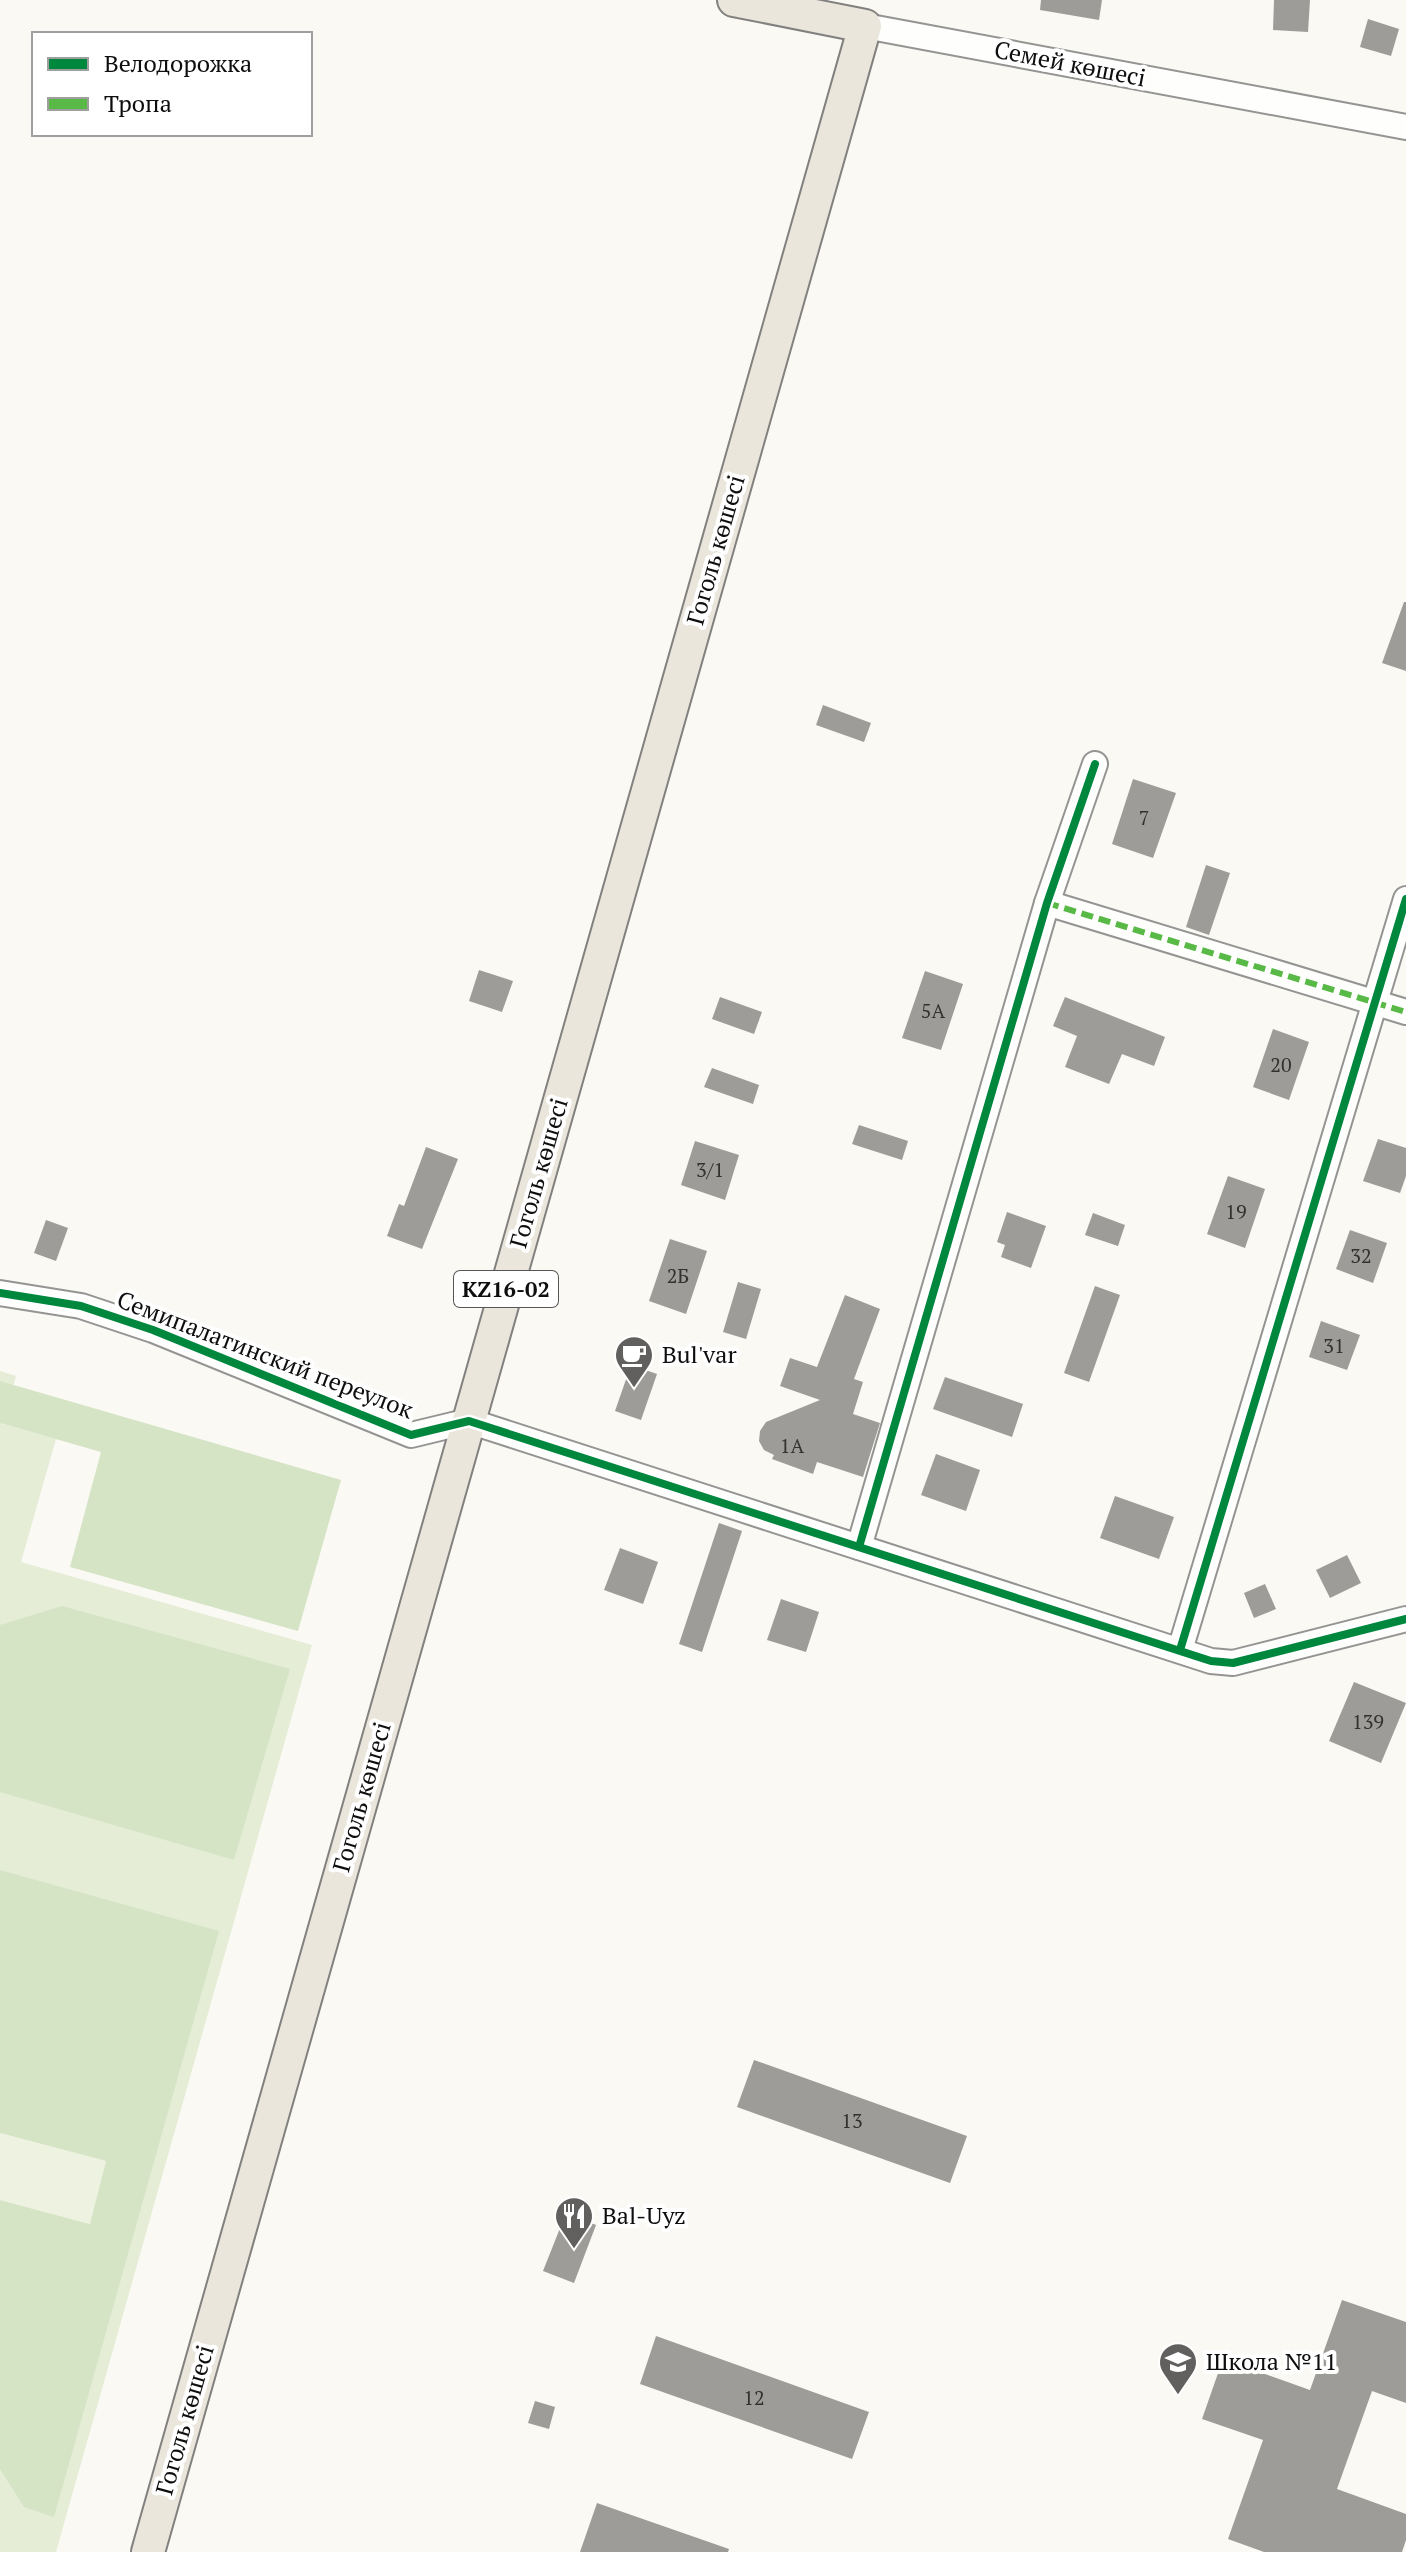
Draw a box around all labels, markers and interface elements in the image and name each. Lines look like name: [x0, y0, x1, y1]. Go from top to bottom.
legend: [32, 32, 312, 136]
street label: Семей көшесі: [992, 33, 1149, 93]
text: Велодорожка: [104, 47, 252, 79]
text: Тропа: [104, 87, 172, 119]
street label: Гоголь көшесі: [678, 471, 752, 628]
house number: 7: [1139, 804, 1149, 831]
house number: 5А: [921, 997, 945, 1024]
house number: 20: [1270, 1051, 1292, 1078]
street label: Гоголь көшесі: [501, 1094, 575, 1251]
house number: 3/1: [696, 1156, 724, 1183]
house number: 19: [1225, 1198, 1247, 1225]
house number: 32: [1350, 1242, 1372, 1269]
house number: 2Б: [667, 1262, 689, 1289]
road number: KZ16-02: [454, 1271, 558, 1307]
street label: Семипалатинский переулок: [113, 1283, 418, 1425]
house number: 31: [1323, 1332, 1345, 1359]
cafe icon: Bul'var: [613, 1334, 655, 1389]
place label: Bul'var: [662, 1338, 737, 1370]
house number: 1А: [780, 1432, 804, 1459]
house number: 139: [1352, 1708, 1384, 1735]
street label: Гоголь көшесі: [324, 1718, 398, 1875]
house number: 13: [841, 2107, 863, 2134]
restaurant icon: Bal-Uyz: [553, 2195, 595, 2250]
place label: Bal-Uyz: [602, 2199, 686, 2231]
street label: Гоголь көшесі: [147, 2341, 221, 2498]
school or university icon: Школа №11: [1157, 2341, 1199, 2396]
place label: Школа №11: [1206, 2345, 1337, 2377]
house number: 12: [743, 2384, 765, 2411]

